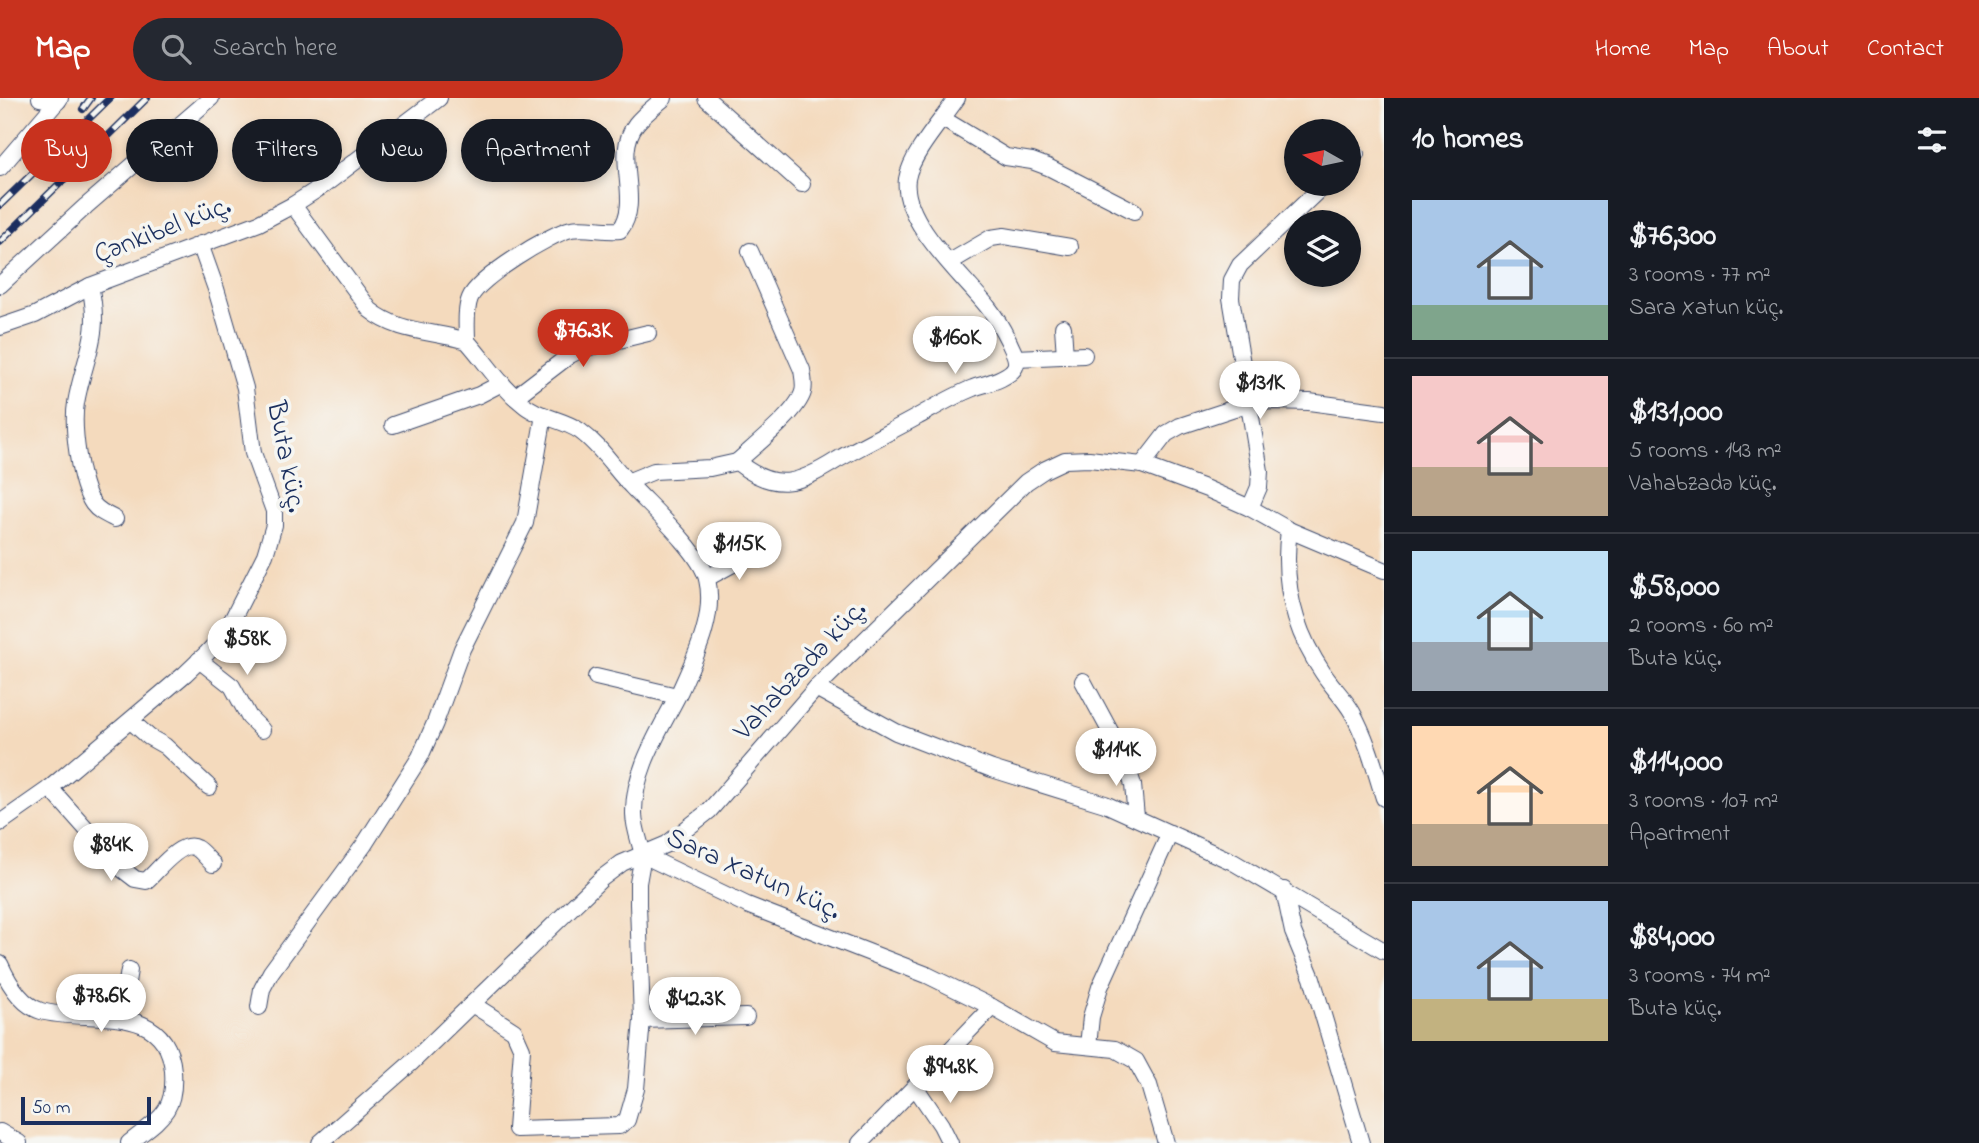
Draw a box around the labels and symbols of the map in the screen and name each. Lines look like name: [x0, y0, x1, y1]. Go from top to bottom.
north arrow: [1284, 119, 1362, 196]
street label: Çənkibel küç.: [89, 186, 237, 276]
pin: $76.3K: [526, 310, 640, 369]
pin: $160K: [906, 316, 1004, 376]
pin: $131K: [1211, 362, 1309, 421]
street label: Buta küç.: [254, 397, 316, 516]
pin: $115K: [690, 522, 788, 582]
street label: Vahabzadə küç.: [724, 591, 877, 751]
pin: $58K: [206, 618, 288, 677]
pin: $114K: [1067, 728, 1165, 788]
street label: Sara Xatun küç.: [659, 818, 847, 932]
pin: $84K: [70, 824, 152, 883]
pin: $78.6K: [44, 974, 158, 1034]
pin: $42.3K: [638, 978, 752, 1037]
pin: $94.8K: [893, 1046, 1007, 1105]
scale bar: [21, 1094, 150, 1126]

